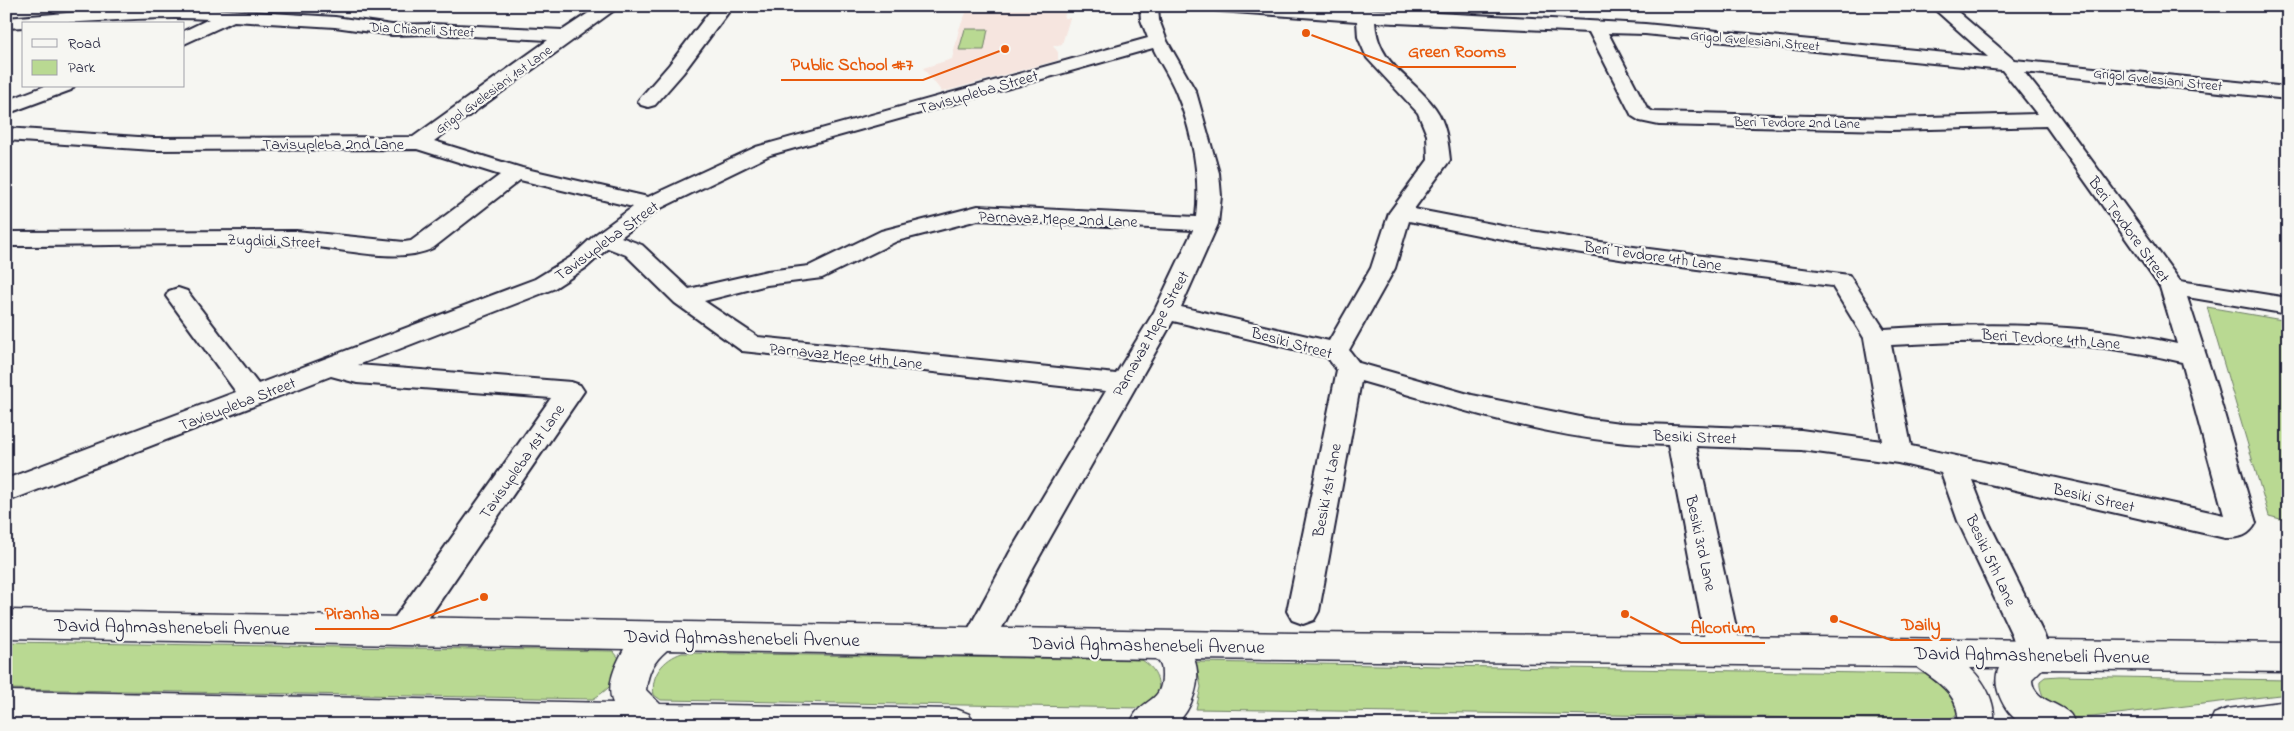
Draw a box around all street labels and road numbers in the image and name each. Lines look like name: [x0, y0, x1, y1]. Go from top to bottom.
street label: Dia Chianeli Street: [368, 17, 475, 44]
street label: Grigol Gvelesiani Street: [1689, 25, 1821, 59]
street label: Grigol Gvelesiani 1st Lane: [431, 40, 558, 141]
street label: Grigol Gvelesiani Street: [2092, 63, 2224, 99]
street label: Tavisupleba Street: [916, 64, 1042, 121]
street label: Beri Tevdore 2nd Lane: [1733, 112, 1861, 135]
street label: Tavisupleba 2nd Lane: [262, 133, 405, 157]
street label: Beri Tevdore Street: [2081, 171, 2175, 289]
street label: Tavisupleba Street: [550, 195, 665, 288]
street label: Parnavaz Mepe 2nd Lane: [978, 205, 1139, 235]
street label: Zugdidi Street: [227, 228, 322, 256]
street label: Beri Tevdore 4th Lane: [1581, 235, 1724, 279]
street label: Parnavaz Mepe Street: [1107, 266, 1197, 401]
street label: Besiki Street: [1247, 321, 1335, 366]
street label: Beri Tevdore 4th Lane: [1980, 323, 2122, 357]
street label: Parnavaz Mepe 4th Lane: [768, 337, 924, 377]
street label: Tavisupleba Street: [176, 371, 300, 438]
street label: Tavisupleba 1st Lane: [474, 399, 572, 525]
street label: Besiki Street: [1652, 425, 1738, 451]
street label: Besiki 1st Lane: [1307, 441, 1349, 540]
street label: Besiki Street: [2049, 478, 2137, 520]
street label: Besiki 3rd Lane: [1678, 492, 1722, 594]
street label: Besiki 5th Lane: [1958, 510, 2022, 611]
street label: David Aghmashenebeli Avenue: [53, 613, 291, 646]
street label: David Aghmashenebeli Avenue: [623, 624, 861, 657]
street label: David Aghmashenebeli Avenue: [1028, 631, 1266, 664]
street label: David Aghmashenebeli Avenue: [1913, 641, 2151, 674]

